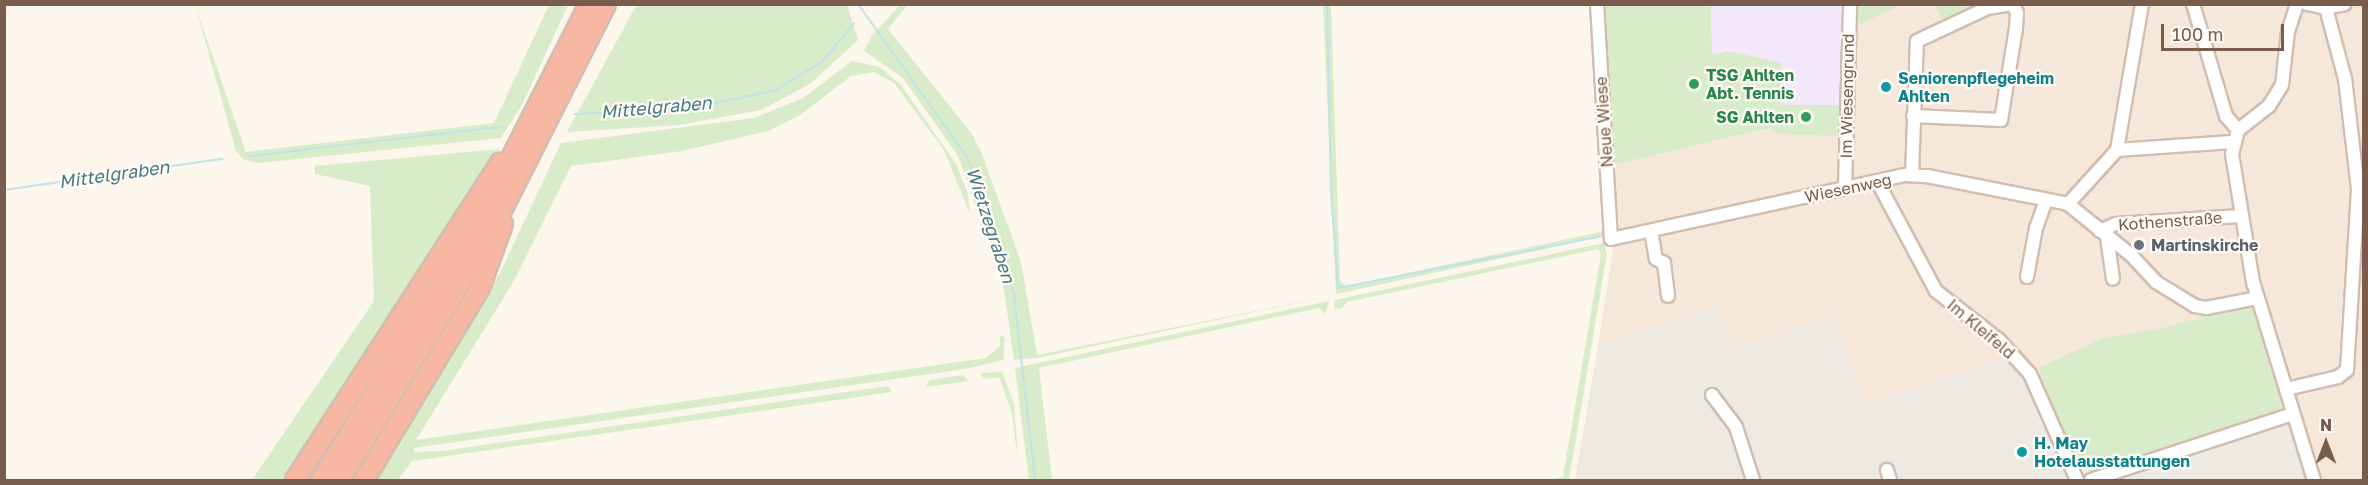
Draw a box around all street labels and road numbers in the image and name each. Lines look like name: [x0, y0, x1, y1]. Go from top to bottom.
street label: Im Wiesengrund: [1836, 33, 1858, 159]
street label: Neue Wiese: [1591, 76, 1617, 168]
street label: Wiesenweg: [1803, 169, 1893, 207]
street label: Kothenstraße: [2117, 208, 2223, 234]
street label: Im Kleifeld: [1943, 295, 2019, 363]

